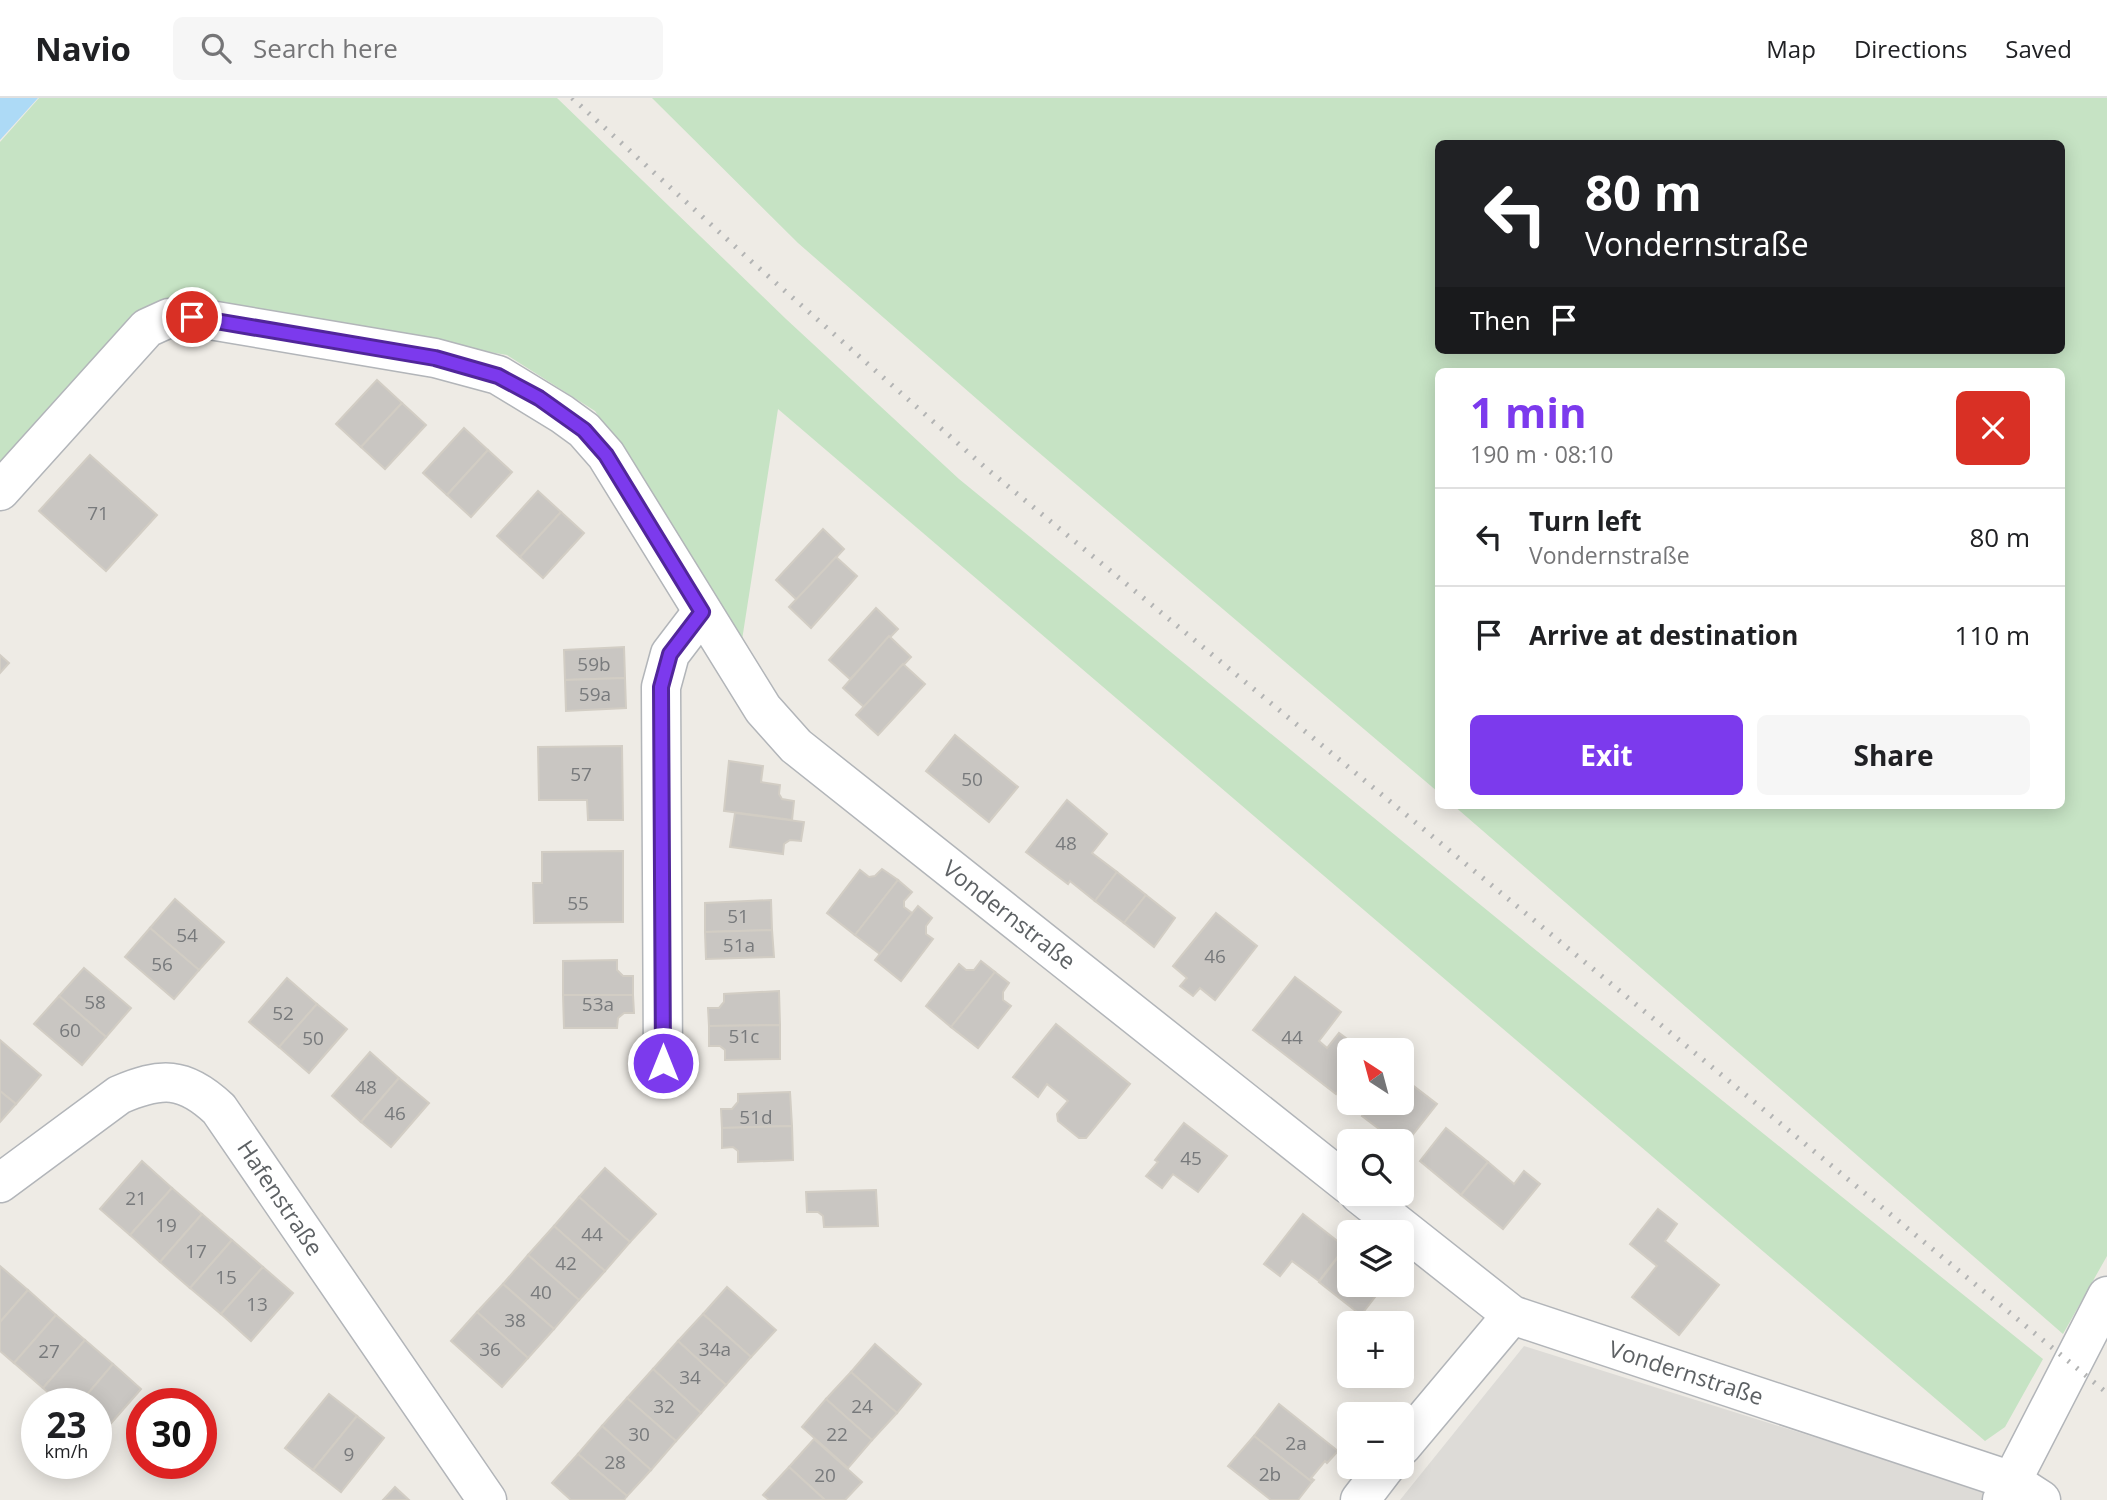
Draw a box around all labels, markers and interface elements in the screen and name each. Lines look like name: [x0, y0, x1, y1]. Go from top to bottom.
search box: [173, 17, 663, 80]
text: Navio: [35, 26, 131, 71]
icon: search: [197, 29, 235, 67]
text: Search here: [253, 30, 398, 66]
text: Map: [1766, 32, 1816, 65]
text: Directions: [1854, 32, 1967, 65]
text: Saved: [2005, 32, 2072, 65]
text: 80 m: [1585, 159, 1702, 225]
icon: left: [1470, 168, 1561, 259]
text: Vondernstraße: [1585, 222, 1809, 265]
pin: [162, 287, 222, 347]
icon: arrive: [173, 298, 211, 336]
icon: arrive: [1545, 301, 1583, 339]
text: Then: [1470, 302, 1531, 338]
text: 1 min: [1470, 383, 1587, 440]
button: close: [1956, 391, 2030, 465]
text: 190 m · 08:10: [1470, 438, 1613, 470]
house number: 71: [87, 500, 109, 526]
text: Turn left: [1529, 503, 1641, 539]
icon: left: [1470, 518, 1508, 556]
text: 80 m: [1969, 519, 2030, 555]
text: Vondernstraße: [1529, 539, 1690, 571]
icon: arrive: [1470, 616, 1508, 654]
text: Arrive at destination: [1529, 617, 1798, 653]
text: 110 m: [1955, 617, 2030, 653]
house number: 59b: [577, 651, 611, 677]
house number: 59a: [579, 681, 611, 707]
button: Exit: [1470, 715, 1743, 795]
button: Share: [1757, 715, 2030, 795]
house number: 57: [570, 761, 592, 787]
house number: 50: [961, 766, 983, 792]
house number: 48: [1055, 830, 1077, 856]
street label: Vondernstraße: [936, 852, 1083, 976]
house number: 55: [567, 890, 589, 916]
house number: 51: [727, 903, 749, 929]
house number: 54: [176, 922, 198, 948]
house number: 51a: [723, 932, 755, 958]
house number: 46: [1204, 943, 1226, 969]
house number: 56: [151, 951, 173, 977]
house number: 58: [84, 989, 106, 1015]
house number: 53a: [582, 991, 614, 1017]
house number: 52: [272, 1000, 294, 1026]
house number: 60: [59, 1017, 81, 1043]
house number: 51c: [729, 1023, 759, 1049]
house number: 44: [1281, 1024, 1303, 1050]
house number: 50: [302, 1025, 324, 1051]
position arrow: [626, 1026, 700, 1100]
north arrow: [1337, 1038, 1414, 1115]
map controls: [1337, 1038, 1414, 1479]
house number: 48: [355, 1074, 377, 1100]
house number: 46: [384, 1100, 406, 1126]
house number: 51d: [739, 1104, 773, 1130]
button: search: [1337, 1129, 1414, 1206]
street label: Hafenstraße: [230, 1133, 331, 1262]
house number: 45: [1180, 1145, 1202, 1171]
house number: 21: [125, 1185, 147, 1211]
house number: 19: [155, 1212, 177, 1238]
button: layers: [1337, 1220, 1414, 1297]
house number: 44: [581, 1221, 603, 1247]
house number: 17: [185, 1238, 207, 1264]
house number: 42: [555, 1250, 577, 1276]
house number: 15: [215, 1264, 237, 1290]
house number: 40: [530, 1279, 552, 1305]
house number: 13: [246, 1291, 268, 1317]
house number: 38: [504, 1307, 526, 1333]
button: +: [1337, 1311, 1414, 1388]
street label: Vondernstraße: [1605, 1332, 1768, 1412]
house number: 36: [479, 1336, 501, 1362]
house number: 34a: [699, 1336, 731, 1362]
house number: 27: [38, 1338, 60, 1364]
house number: 34: [679, 1364, 701, 1390]
speed limit sign: 30: [126, 1388, 217, 1479]
house number: 32: [653, 1393, 675, 1419]
house number: 24: [851, 1393, 873, 1419]
text: 23: [46, 1401, 87, 1448]
button: −: [1337, 1402, 1414, 1479]
house number: 30: [628, 1421, 650, 1447]
house number: 22: [826, 1421, 848, 1447]
house number: 2a: [1285, 1430, 1307, 1456]
text: km/h: [45, 1439, 88, 1463]
house number: 9: [344, 1441, 354, 1467]
house number: 28: [604, 1449, 626, 1475]
house number: 2b: [1259, 1461, 1281, 1487]
house number: 20: [814, 1462, 836, 1488]

